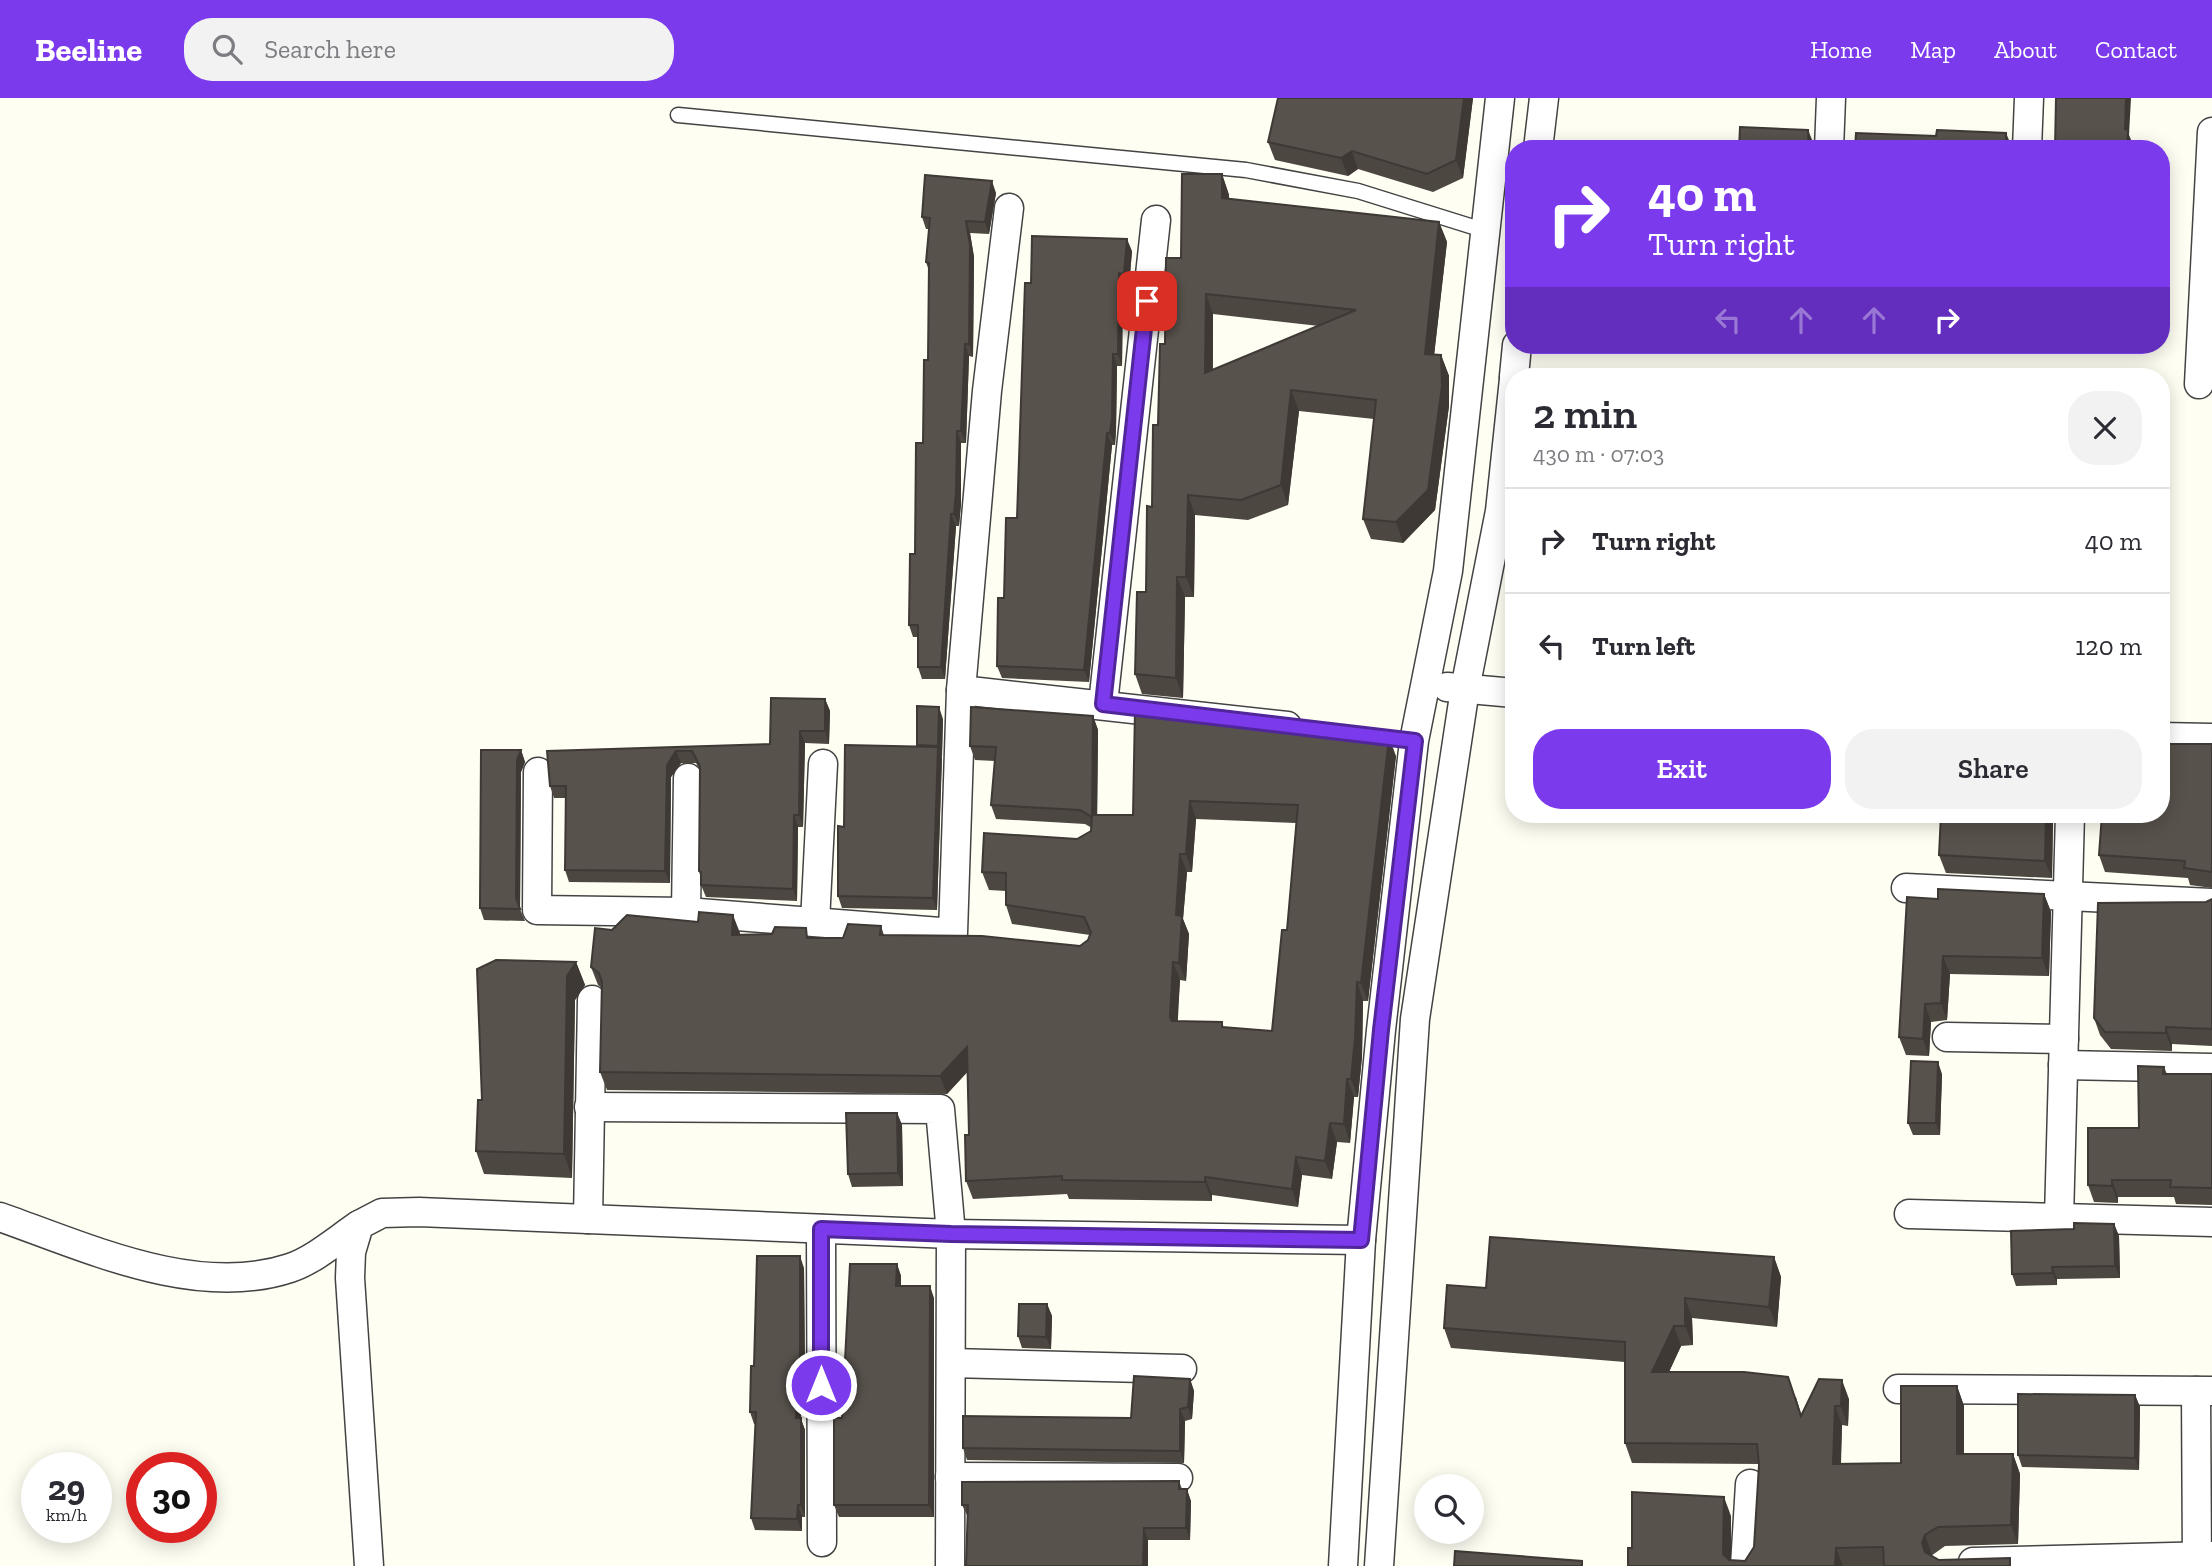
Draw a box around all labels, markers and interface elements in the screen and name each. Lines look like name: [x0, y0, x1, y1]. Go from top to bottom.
search box: [184, 18, 674, 81]
text: Beeline: [35, 30, 142, 69]
icon: search: [208, 30, 246, 68]
text: Search here: [264, 33, 396, 65]
text: Home: [1810, 35, 1872, 64]
text: Map: [1910, 35, 1956, 64]
text: About: [1994, 35, 2057, 64]
text: Contact: [2095, 35, 2177, 64]
text: 40 m: [1648, 165, 1756, 224]
icon: right: [1533, 168, 1624, 259]
text: Turn right: [1648, 225, 1795, 263]
pin: [1117, 271, 1177, 331]
icon: arrive: [1128, 282, 1166, 320]
icon: left: [1709, 301, 1747, 339]
icon: ahead: [1782, 301, 1820, 339]
icon: ahead: [1855, 301, 1893, 339]
icon: right: [1928, 301, 1966, 339]
text: 2 min: [1533, 388, 1637, 439]
button: close: [2068, 391, 2142, 465]
text: 430 m · 07:03: [1533, 440, 1664, 468]
icon: right: [1533, 522, 1571, 560]
text: Turn right: [1592, 525, 1715, 557]
text: 40 m: [2085, 525, 2142, 557]
icon: left: [1533, 627, 1571, 665]
text: Turn left: [1592, 630, 1695, 662]
text: 120 m: [2075, 630, 2142, 662]
button: Exit: [1533, 729, 1831, 809]
button: Share: [1845, 729, 2142, 809]
position arrow: [784, 1348, 858, 1422]
speed limit sign: 30: [126, 1452, 217, 1543]
text: 29: [48, 1467, 85, 1509]
map controls: [1414, 1474, 1484, 1544]
button: search: [1414, 1474, 1484, 1544]
text: km/h: [46, 1504, 87, 1526]

